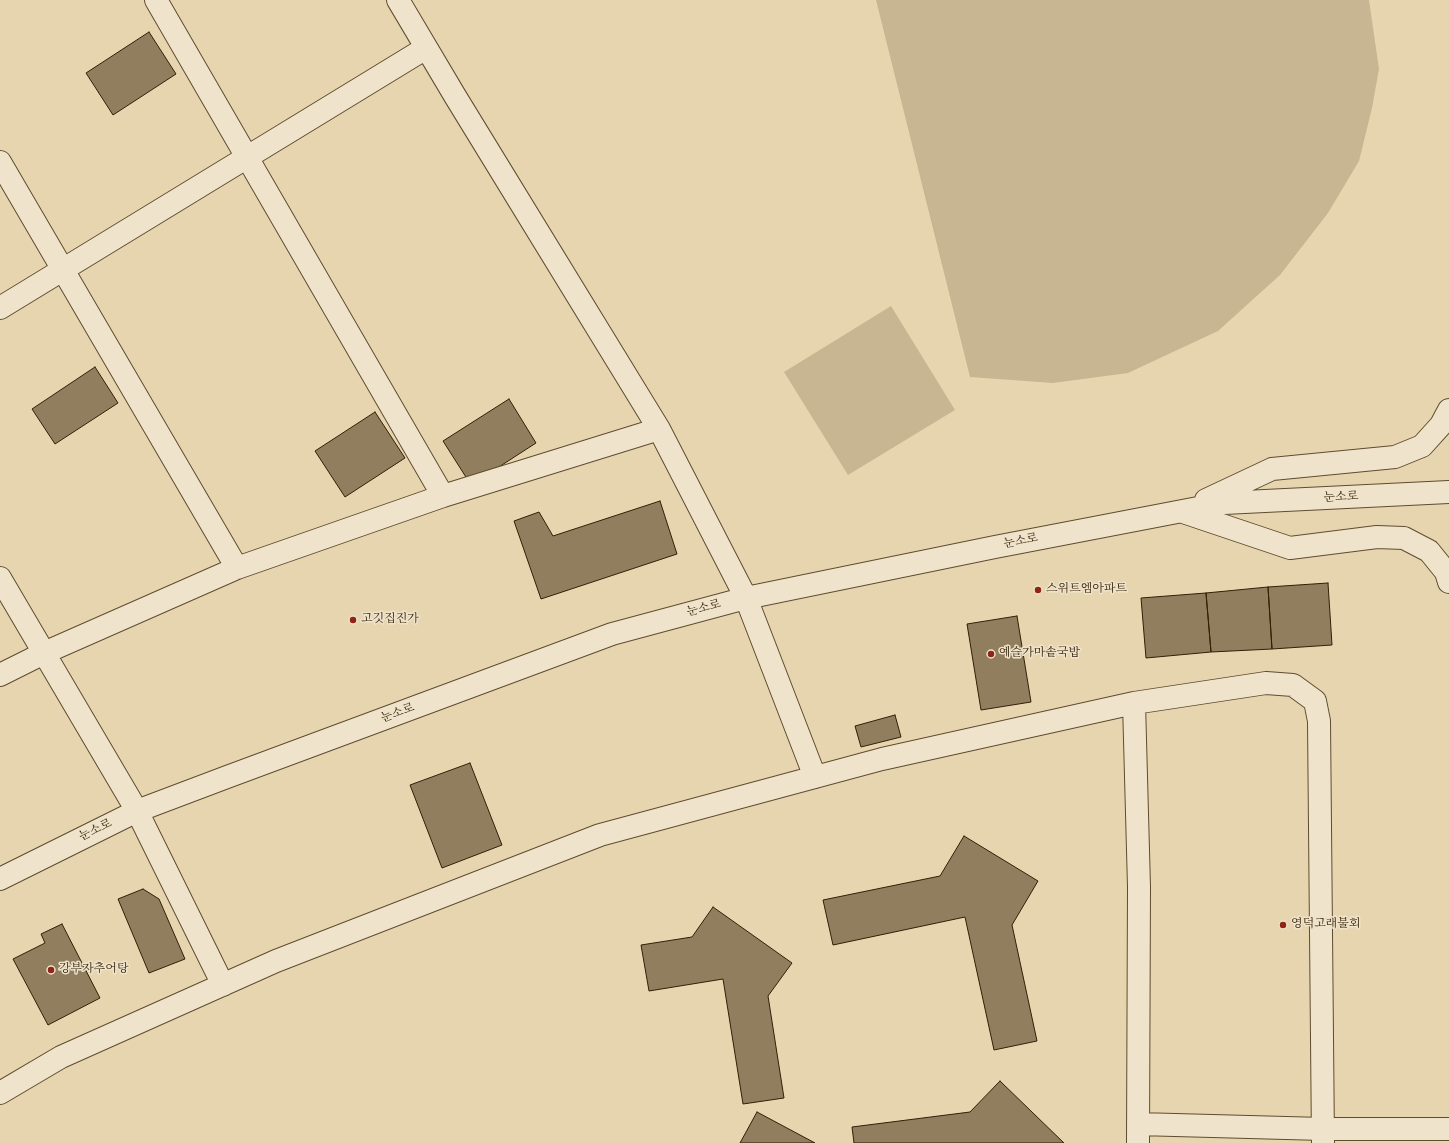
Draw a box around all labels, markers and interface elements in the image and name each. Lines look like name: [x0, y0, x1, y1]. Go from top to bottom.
street label: 눈소로: [1323, 490, 1359, 506]
street label: 눈소로: [1003, 532, 1039, 552]
place label: 스위트엠아파트: [1046, 583, 1127, 597]
marker: 스위트엠아파트: [1033, 585, 1043, 595]
street label: 눈소로: [685, 598, 723, 620]
place label: 고깃집진가: [361, 613, 419, 627]
marker: 고깃집진가: [348, 615, 358, 625]
place label: 예슬가마솥국밥: [999, 647, 1080, 661]
marker: 예슬가마솥국밥: [986, 649, 996, 659]
street label: 눈소로: [379, 701, 417, 727]
street label: 눈소로: [77, 817, 115, 845]
place label: 영덕고래불회: [1291, 918, 1361, 932]
marker: 영덕고래불회: [1278, 920, 1288, 930]
place label: 강부자추어탕: [59, 963, 129, 977]
marker: 강부자추어탕: [46, 965, 56, 975]

